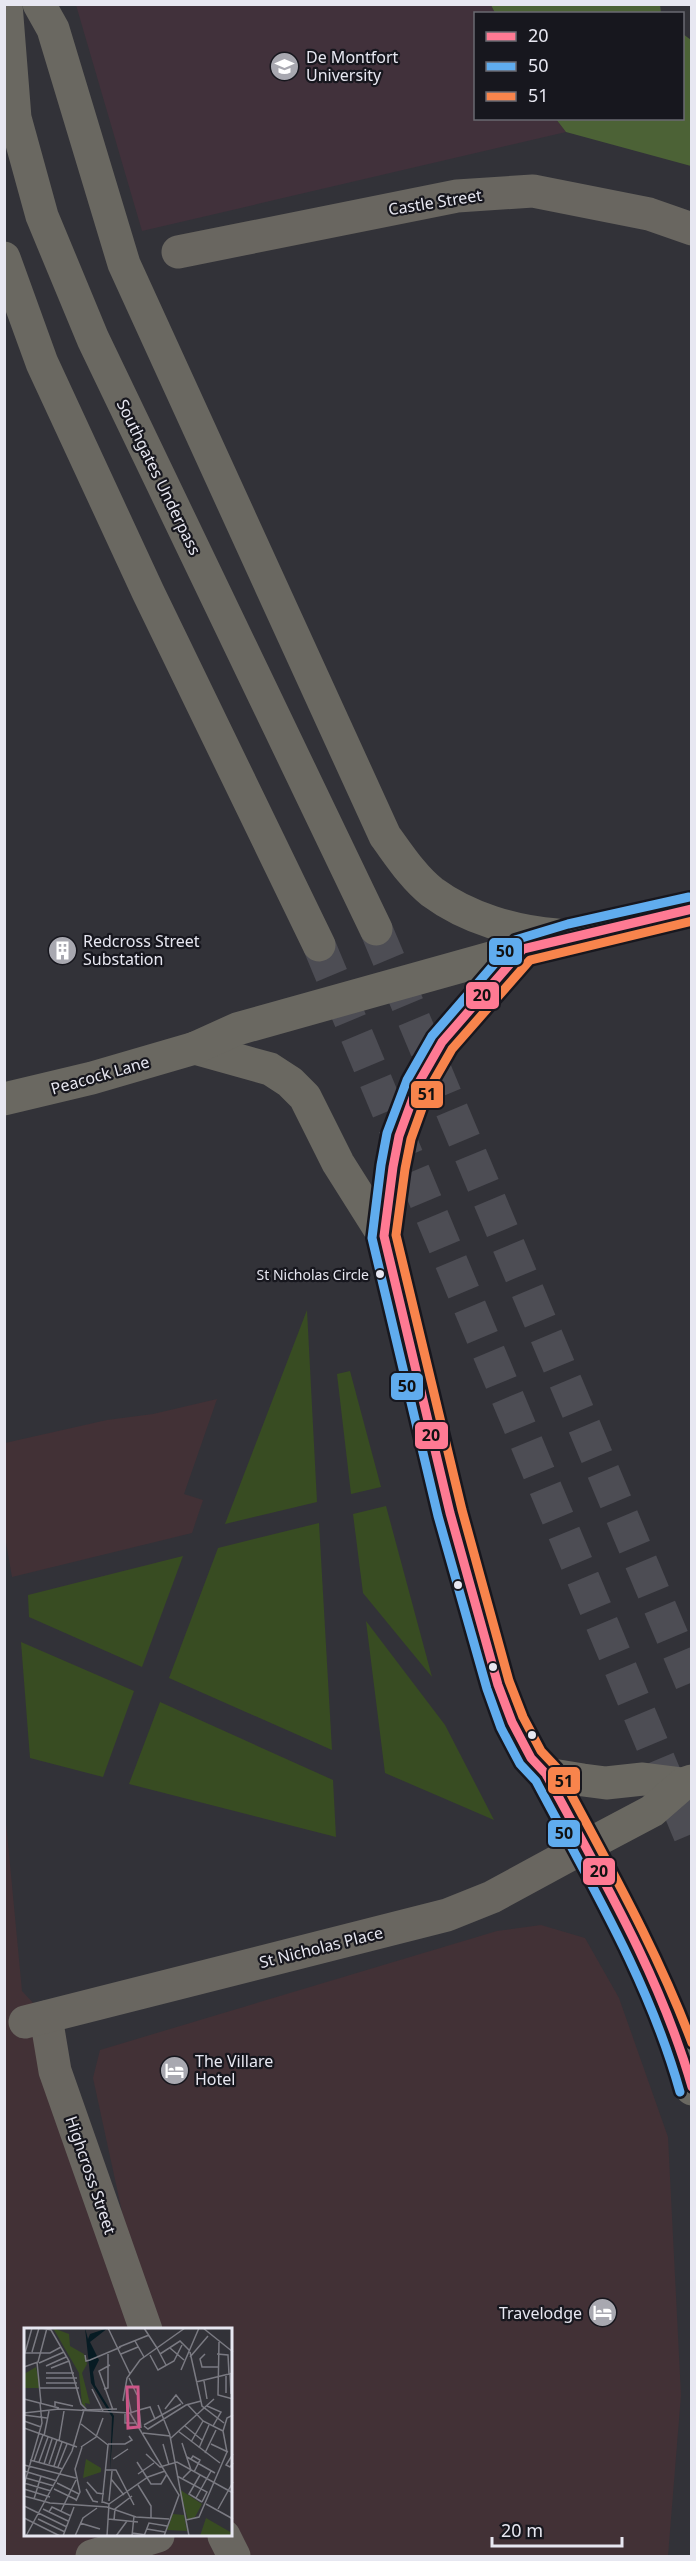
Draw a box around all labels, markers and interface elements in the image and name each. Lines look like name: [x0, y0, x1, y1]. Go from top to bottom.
legend: [474, 12, 684, 120]
text: 20: [528, 23, 549, 47]
place label: De Montfort University: [306, 46, 399, 86]
school or university icon: De Montfort University: [269, 50, 301, 82]
text: 50: [528, 53, 549, 77]
text: 51: [528, 83, 549, 107]
street label: Castle Street: [387, 184, 484, 220]
street label: Southgates Underpass: [112, 395, 206, 559]
place label: Redcross Street Substation: [83, 930, 200, 970]
building icon: Redcross Street Substation: [46, 934, 78, 966]
line badge: 50: [488, 937, 523, 966]
text: 50: [496, 940, 514, 962]
line badge: 20: [465, 981, 500, 1010]
text: 20: [473, 984, 491, 1006]
street label: Peacock Lane: [48, 1050, 152, 1100]
line badge: 51: [410, 1080, 444, 1109]
text: 51: [418, 1083, 436, 1105]
place label: St Nicholas Circle: [257, 1265, 369, 1284]
marker: St Nicholas Circle: [374, 1268, 386, 1280]
line badge: 50: [390, 1372, 424, 1401]
text: 50: [398, 1375, 416, 1397]
line badge: 20: [414, 1421, 449, 1450]
text: 20: [422, 1424, 440, 1446]
unlabelled marker: [452, 1579, 464, 1591]
unlabelled marker: [487, 1661, 499, 1673]
unlabelled marker: [526, 1729, 538, 1741]
line badge: 51: [547, 1766, 581, 1795]
text: 51: [555, 1770, 573, 1792]
line badge: 50: [547, 1819, 581, 1848]
text: 50: [555, 1822, 573, 1844]
line badge: 20: [582, 1857, 616, 1886]
text: 20: [590, 1860, 608, 1882]
street label: St Nicholas Place: [257, 1921, 385, 1973]
place label: The Villare Hotel: [195, 2050, 273, 2090]
hotel icon: The Villare Hotel: [158, 2054, 190, 2086]
street label: Highcross Street: [60, 2113, 122, 2237]
hotel icon: Travelodge: [587, 2297, 619, 2329]
place label: Travelodge: [499, 2302, 582, 2324]
inset map: [24, 2328, 232, 2537]
scale bar: [492, 2510, 622, 2548]
text: 20 m: [501, 2518, 543, 2542]

